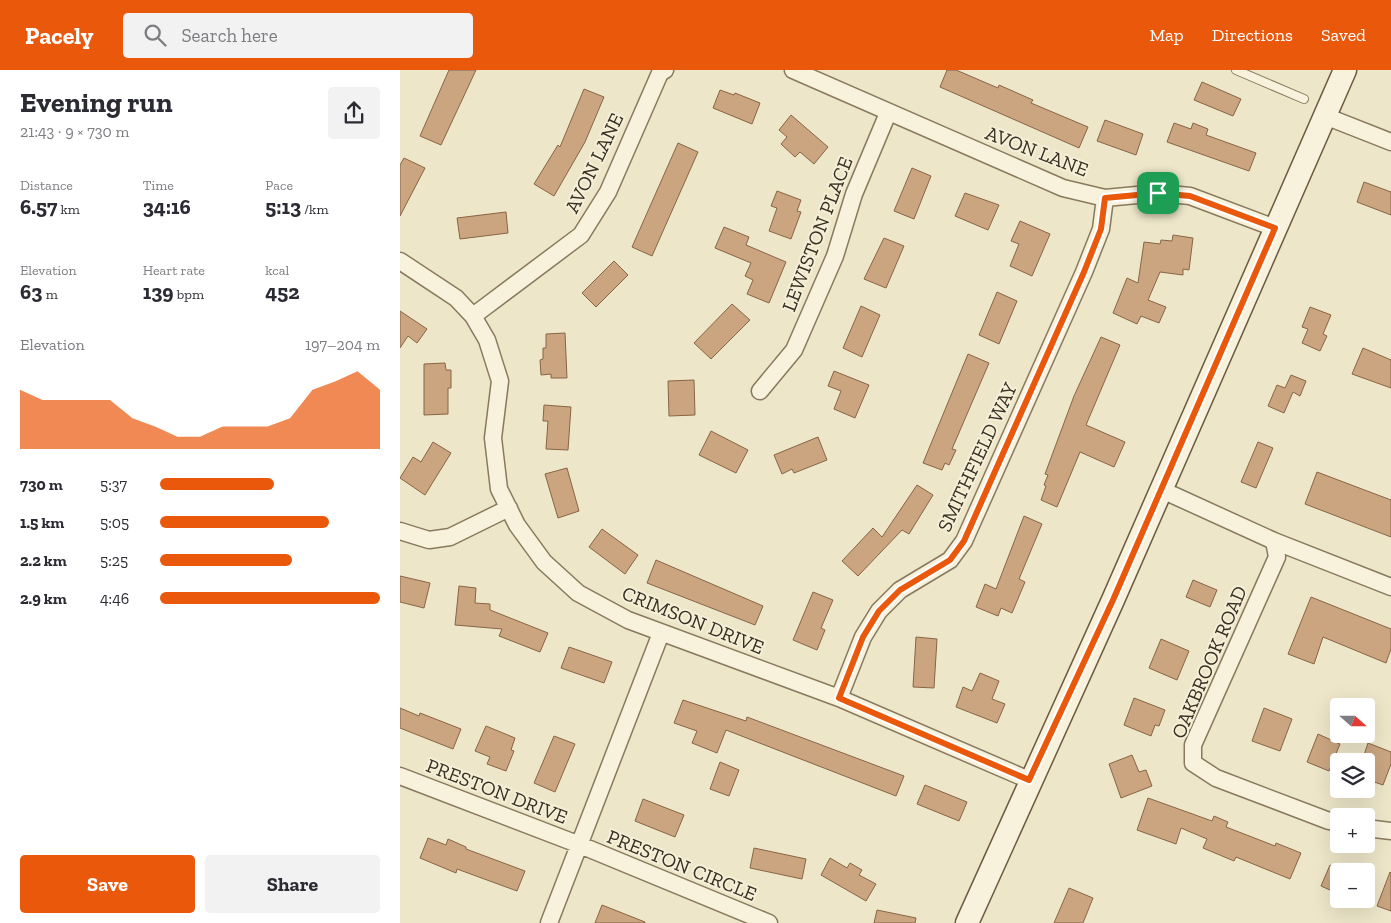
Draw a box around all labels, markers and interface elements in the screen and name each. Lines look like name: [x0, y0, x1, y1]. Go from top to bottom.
search box: [123, 13, 473, 58]
text: Pacely: [25, 21, 93, 50]
icon: search: [141, 21, 169, 49]
text: Search here: [181, 24, 278, 47]
text: Map: [1149, 24, 1184, 46]
text: Directions: [1212, 24, 1293, 46]
text: Saved: [1321, 24, 1366, 46]
text: Evening run: [20, 86, 173, 119]
button: share: [328, 87, 380, 139]
street label: AVON LANE: [560, 109, 628, 217]
street label: AVON LANE: [982, 120, 1092, 182]
text: 21:43 · 9 × 730 m: [20, 122, 129, 141]
street label: LEWISTON PLACE: [776, 153, 858, 315]
pin: [1137, 172, 1179, 214]
text: Distance: [20, 177, 73, 194]
text: Time: [143, 177, 174, 194]
text: Pace: [265, 177, 293, 194]
icon: arrive: [1144, 179, 1172, 207]
text: 6.57: [20, 194, 57, 219]
text: 34:16: [143, 194, 191, 219]
text: 5:13: [265, 194, 301, 219]
text: km: [57, 201, 80, 218]
text: /km: [301, 201, 328, 218]
text: Elevation: [20, 262, 77, 279]
text: Heart rate: [143, 262, 205, 279]
text: kcal: [265, 262, 289, 279]
text: 63: [20, 279, 42, 304]
text: 139: [143, 279, 174, 304]
text: 452: [265, 279, 300, 304]
text: m: [42, 286, 58, 303]
text: bpm: [174, 286, 204, 303]
text: Elevation: [20, 335, 85, 354]
text: 197–204 m: [305, 335, 380, 354]
street label: SMITHFIELD WAY: [932, 378, 1022, 535]
text: 730 m: [20, 475, 63, 494]
text: 5:37: [100, 475, 127, 494]
text: 1.5 km: [20, 513, 64, 532]
text: 5:05: [100, 513, 129, 532]
text: 2.2 km: [20, 551, 67, 570]
text: 5:25: [100, 551, 128, 570]
street label: CRIMSON DRIVE: [619, 581, 767, 659]
street label: OAKBROOK ROAD: [1166, 582, 1252, 742]
text: 2.9 km: [20, 589, 67, 608]
text: 4:46: [100, 589, 129, 608]
north arrow: [1330, 698, 1375, 742]
map controls: [1330, 698, 1375, 908]
street label: PRESTON DRIVE: [423, 753, 571, 829]
button: layers: [1330, 753, 1375, 798]
button: +: [1330, 808, 1375, 853]
street label: PRESTON CIRCLE: [604, 824, 760, 906]
button: Save: [20, 855, 195, 913]
button: Share: [205, 855, 380, 913]
button: −: [1330, 863, 1375, 908]

